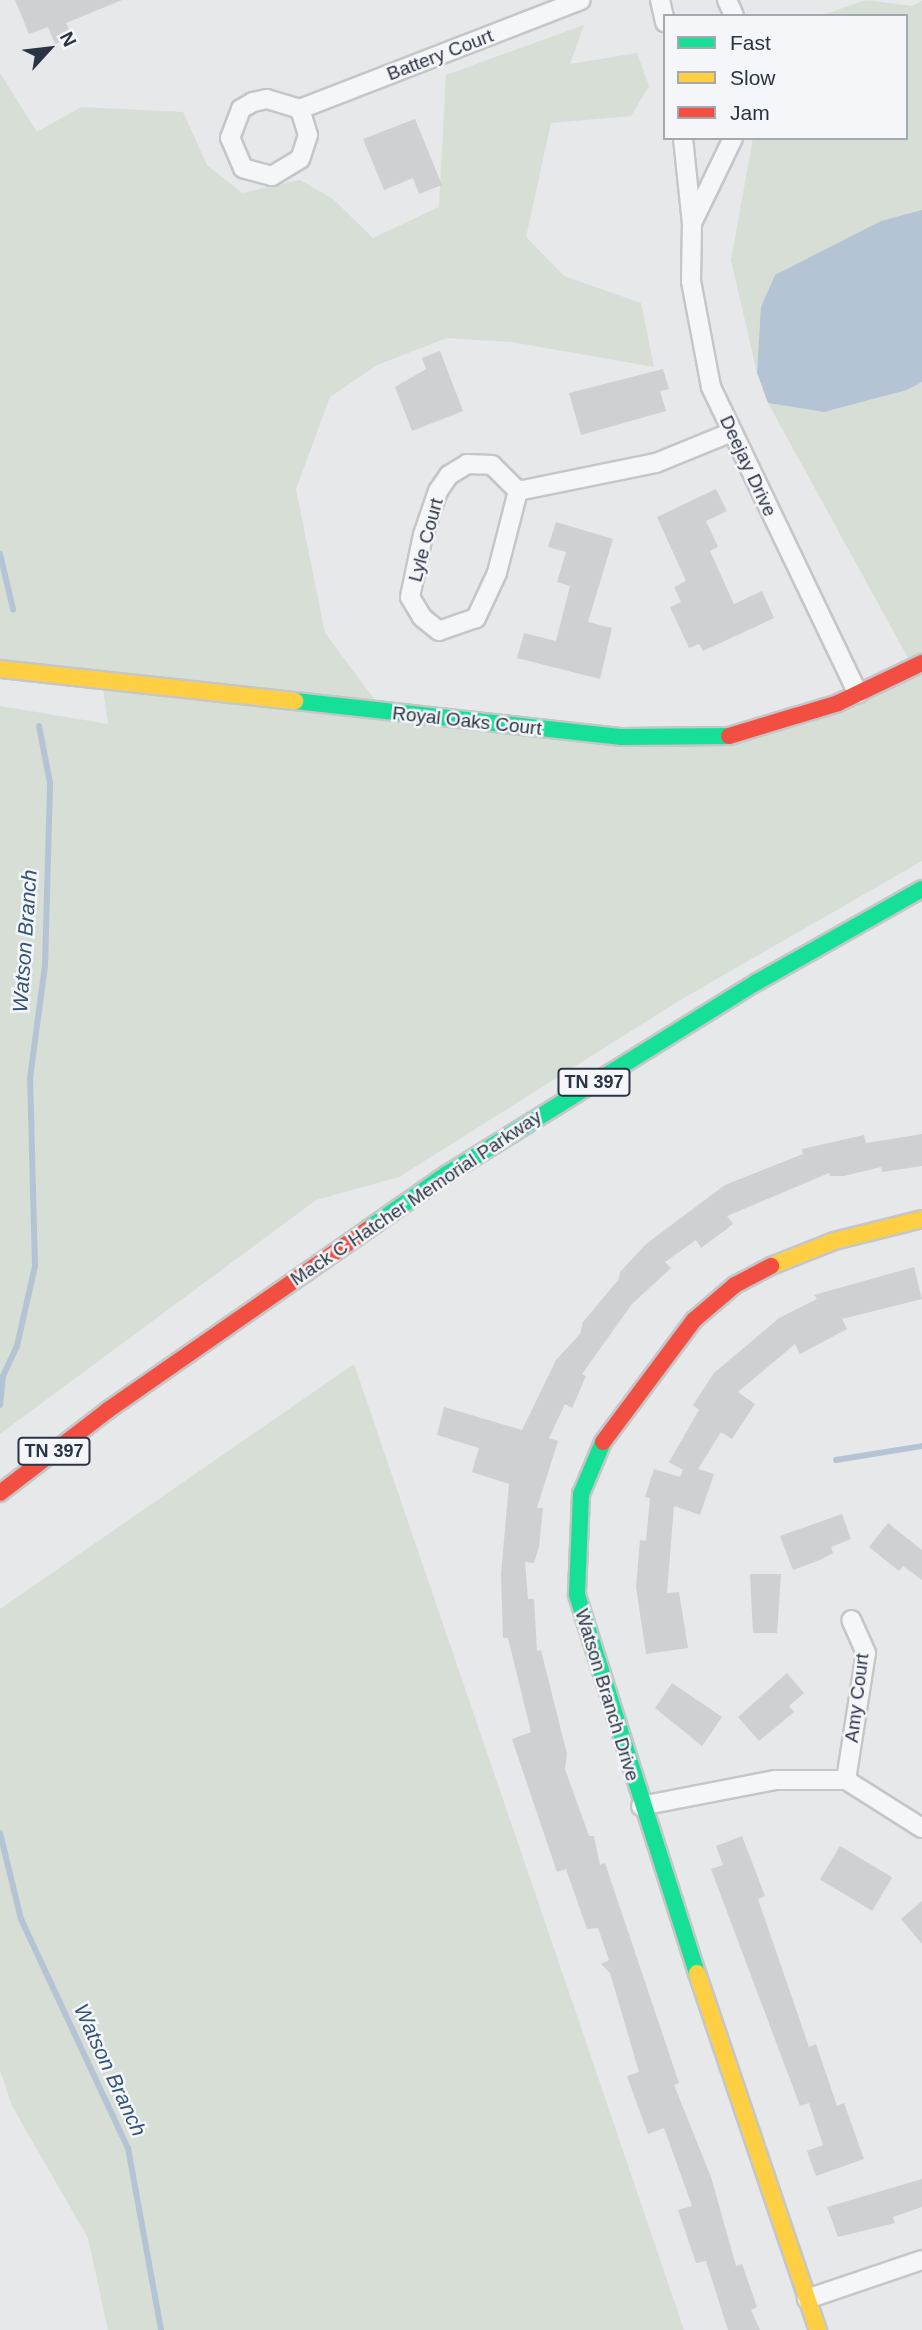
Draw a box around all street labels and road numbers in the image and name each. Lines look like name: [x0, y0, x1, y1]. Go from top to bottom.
street label: Battery Court: [384, 24, 496, 86]
street label: Deejay Drive: [715, 412, 781, 520]
street label: Lyle Court: [404, 496, 448, 584]
street label: Royal Oaks Court: [391, 702, 543, 740]
road number: TN 397: [557, 1068, 631, 1097]
street label: Mack C Hatcher Memorial Parkway: [286, 1105, 546, 1291]
road number: TN 397: [17, 1436, 91, 1466]
street label: Watson Branch Drive: [570, 1606, 644, 1784]
street label: Amy Court: [840, 1652, 874, 1744]

